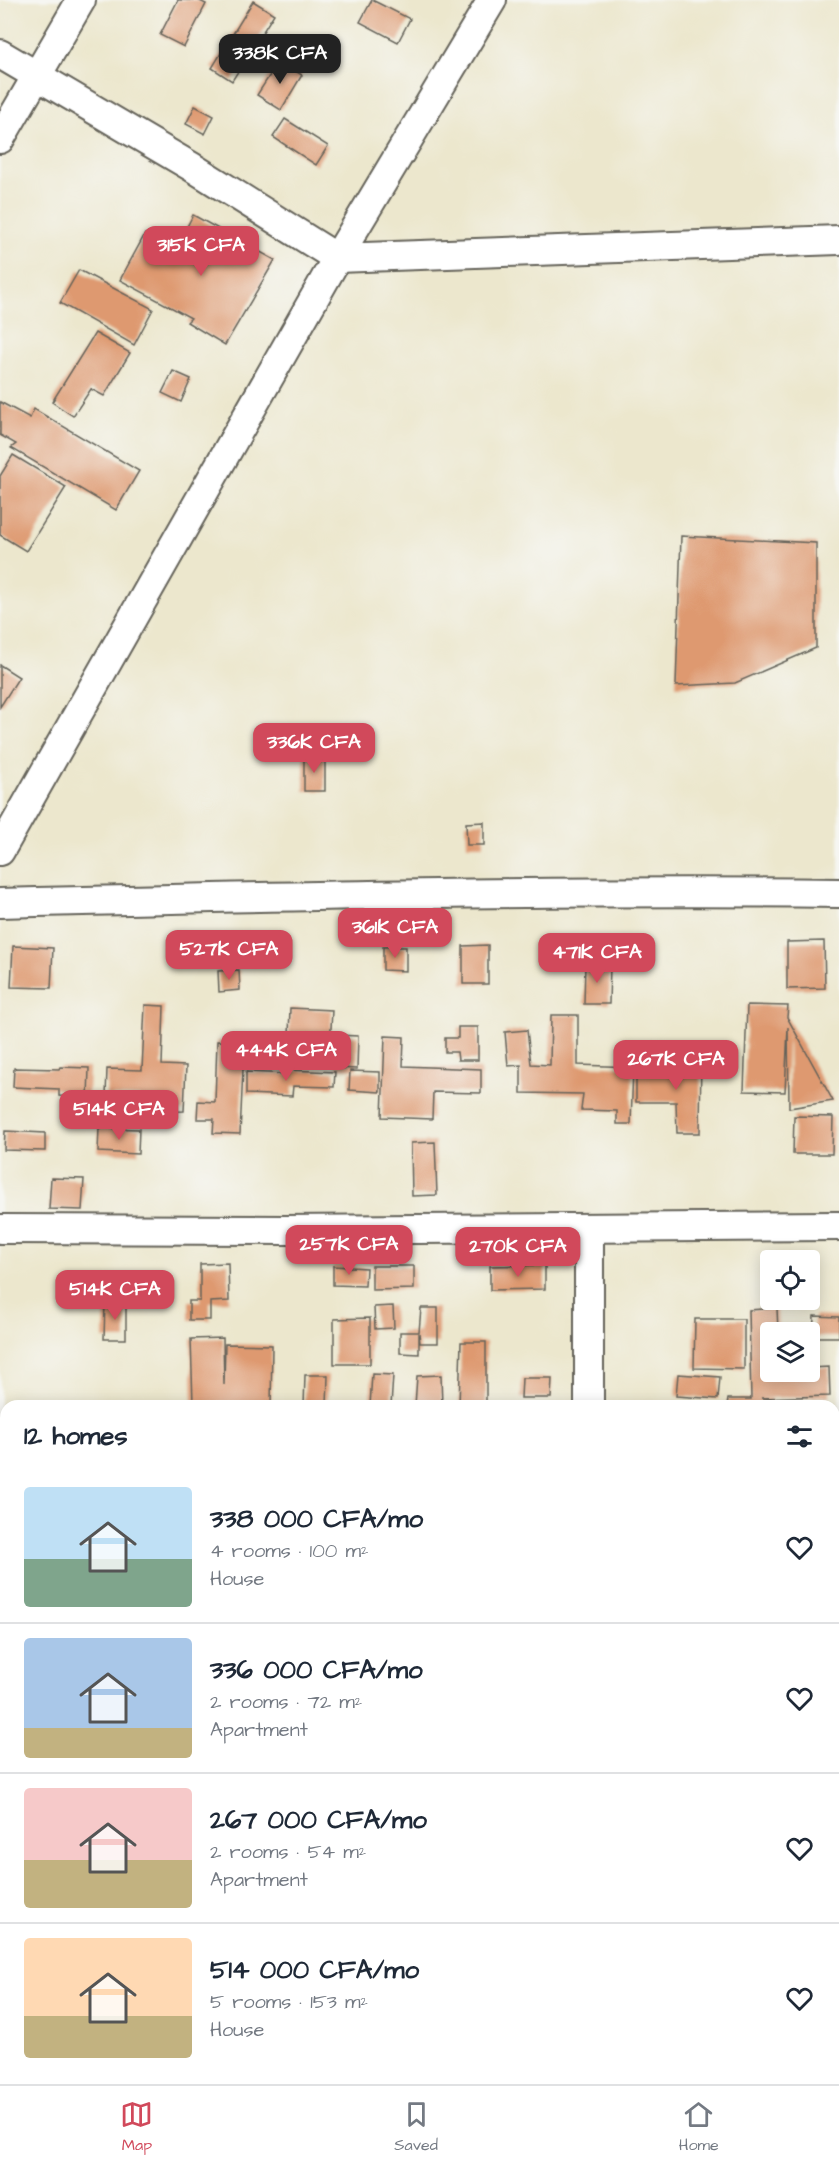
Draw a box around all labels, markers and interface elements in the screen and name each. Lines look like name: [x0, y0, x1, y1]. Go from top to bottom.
pin: 338K CFA: [218, 34, 342, 85]
text: 338K CFA: [233, 39, 327, 67]
pin: 315K CFA: [139, 226, 263, 277]
text: 315K CFA: [157, 231, 245, 259]
pin: 336K CFA: [252, 723, 376, 774]
text: 336K CFA: [267, 728, 361, 756]
pin: 361K CFA: [333, 908, 457, 959]
text: 361K CFA: [352, 913, 438, 941]
pin: 527K CFA: [167, 930, 291, 981]
pin: 471K CFA: [535, 933, 659, 984]
text: 527K CFA: [180, 935, 278, 963]
text: 471K CFA: [552, 938, 642, 966]
pin: 444K CFA: [224, 1031, 348, 1082]
text: 444K CFA: [235, 1036, 337, 1064]
pin: 267K CFA: [614, 1040, 738, 1091]
text: 267K CFA: [627, 1045, 725, 1073]
pin: 514K CFA: [57, 1090, 181, 1141]
text: 514K CFA: [73, 1095, 165, 1123]
pin: 257K CFA: [287, 1225, 411, 1276]
pin: 270K CFA: [456, 1227, 580, 1278]
text: 257K CFA: [300, 1230, 398, 1258]
text: 270K CFA: [469, 1232, 567, 1260]
map controls: [760, 1250, 820, 1382]
button: locate: [760, 1250, 820, 1310]
pin: 514K CFA: [53, 1270, 177, 1321]
text: 514K CFA: [69, 1275, 161, 1303]
button: layers: [760, 1322, 820, 1382]
text: 12 homes: [24, 1418, 127, 1454]
icon: filters: [783, 1420, 816, 1453]
text: 338 000 CFA/mo: [210, 1501, 423, 1537]
icon: home: [72, 1511, 144, 1583]
icon: heart: [783, 1531, 816, 1564]
text: 4 rooms · 100 m²: [210, 1537, 368, 1565]
text: House: [210, 1565, 264, 1593]
text: 336 000 CFA/mo: [210, 1652, 423, 1688]
icon: home: [72, 1662, 144, 1734]
icon: heart: [783, 1682, 816, 1715]
text: 2 rooms · 72 m²: [210, 1688, 362, 1716]
text: Apartment: [210, 1716, 308, 1744]
text: 267 000 CFA/mo: [210, 1802, 427, 1838]
icon: home: [72, 1812, 144, 1884]
icon: heart: [783, 1832, 816, 1865]
text: 2 rooms · 54 m²: [210, 1838, 366, 1866]
text: Apartment: [210, 1866, 308, 1894]
text: 514 000 CFA/mo: [210, 1952, 419, 1988]
icon: home: [72, 1962, 144, 2034]
icon: heart: [783, 1982, 816, 2015]
text: 5 rooms · 153 m²: [210, 1988, 368, 2016]
text: House: [210, 2016, 264, 2044]
tab: Map: [120, 2098, 153, 2156]
tab: Saved: [394, 2098, 438, 2156]
tab: Home: [679, 2098, 719, 2156]

